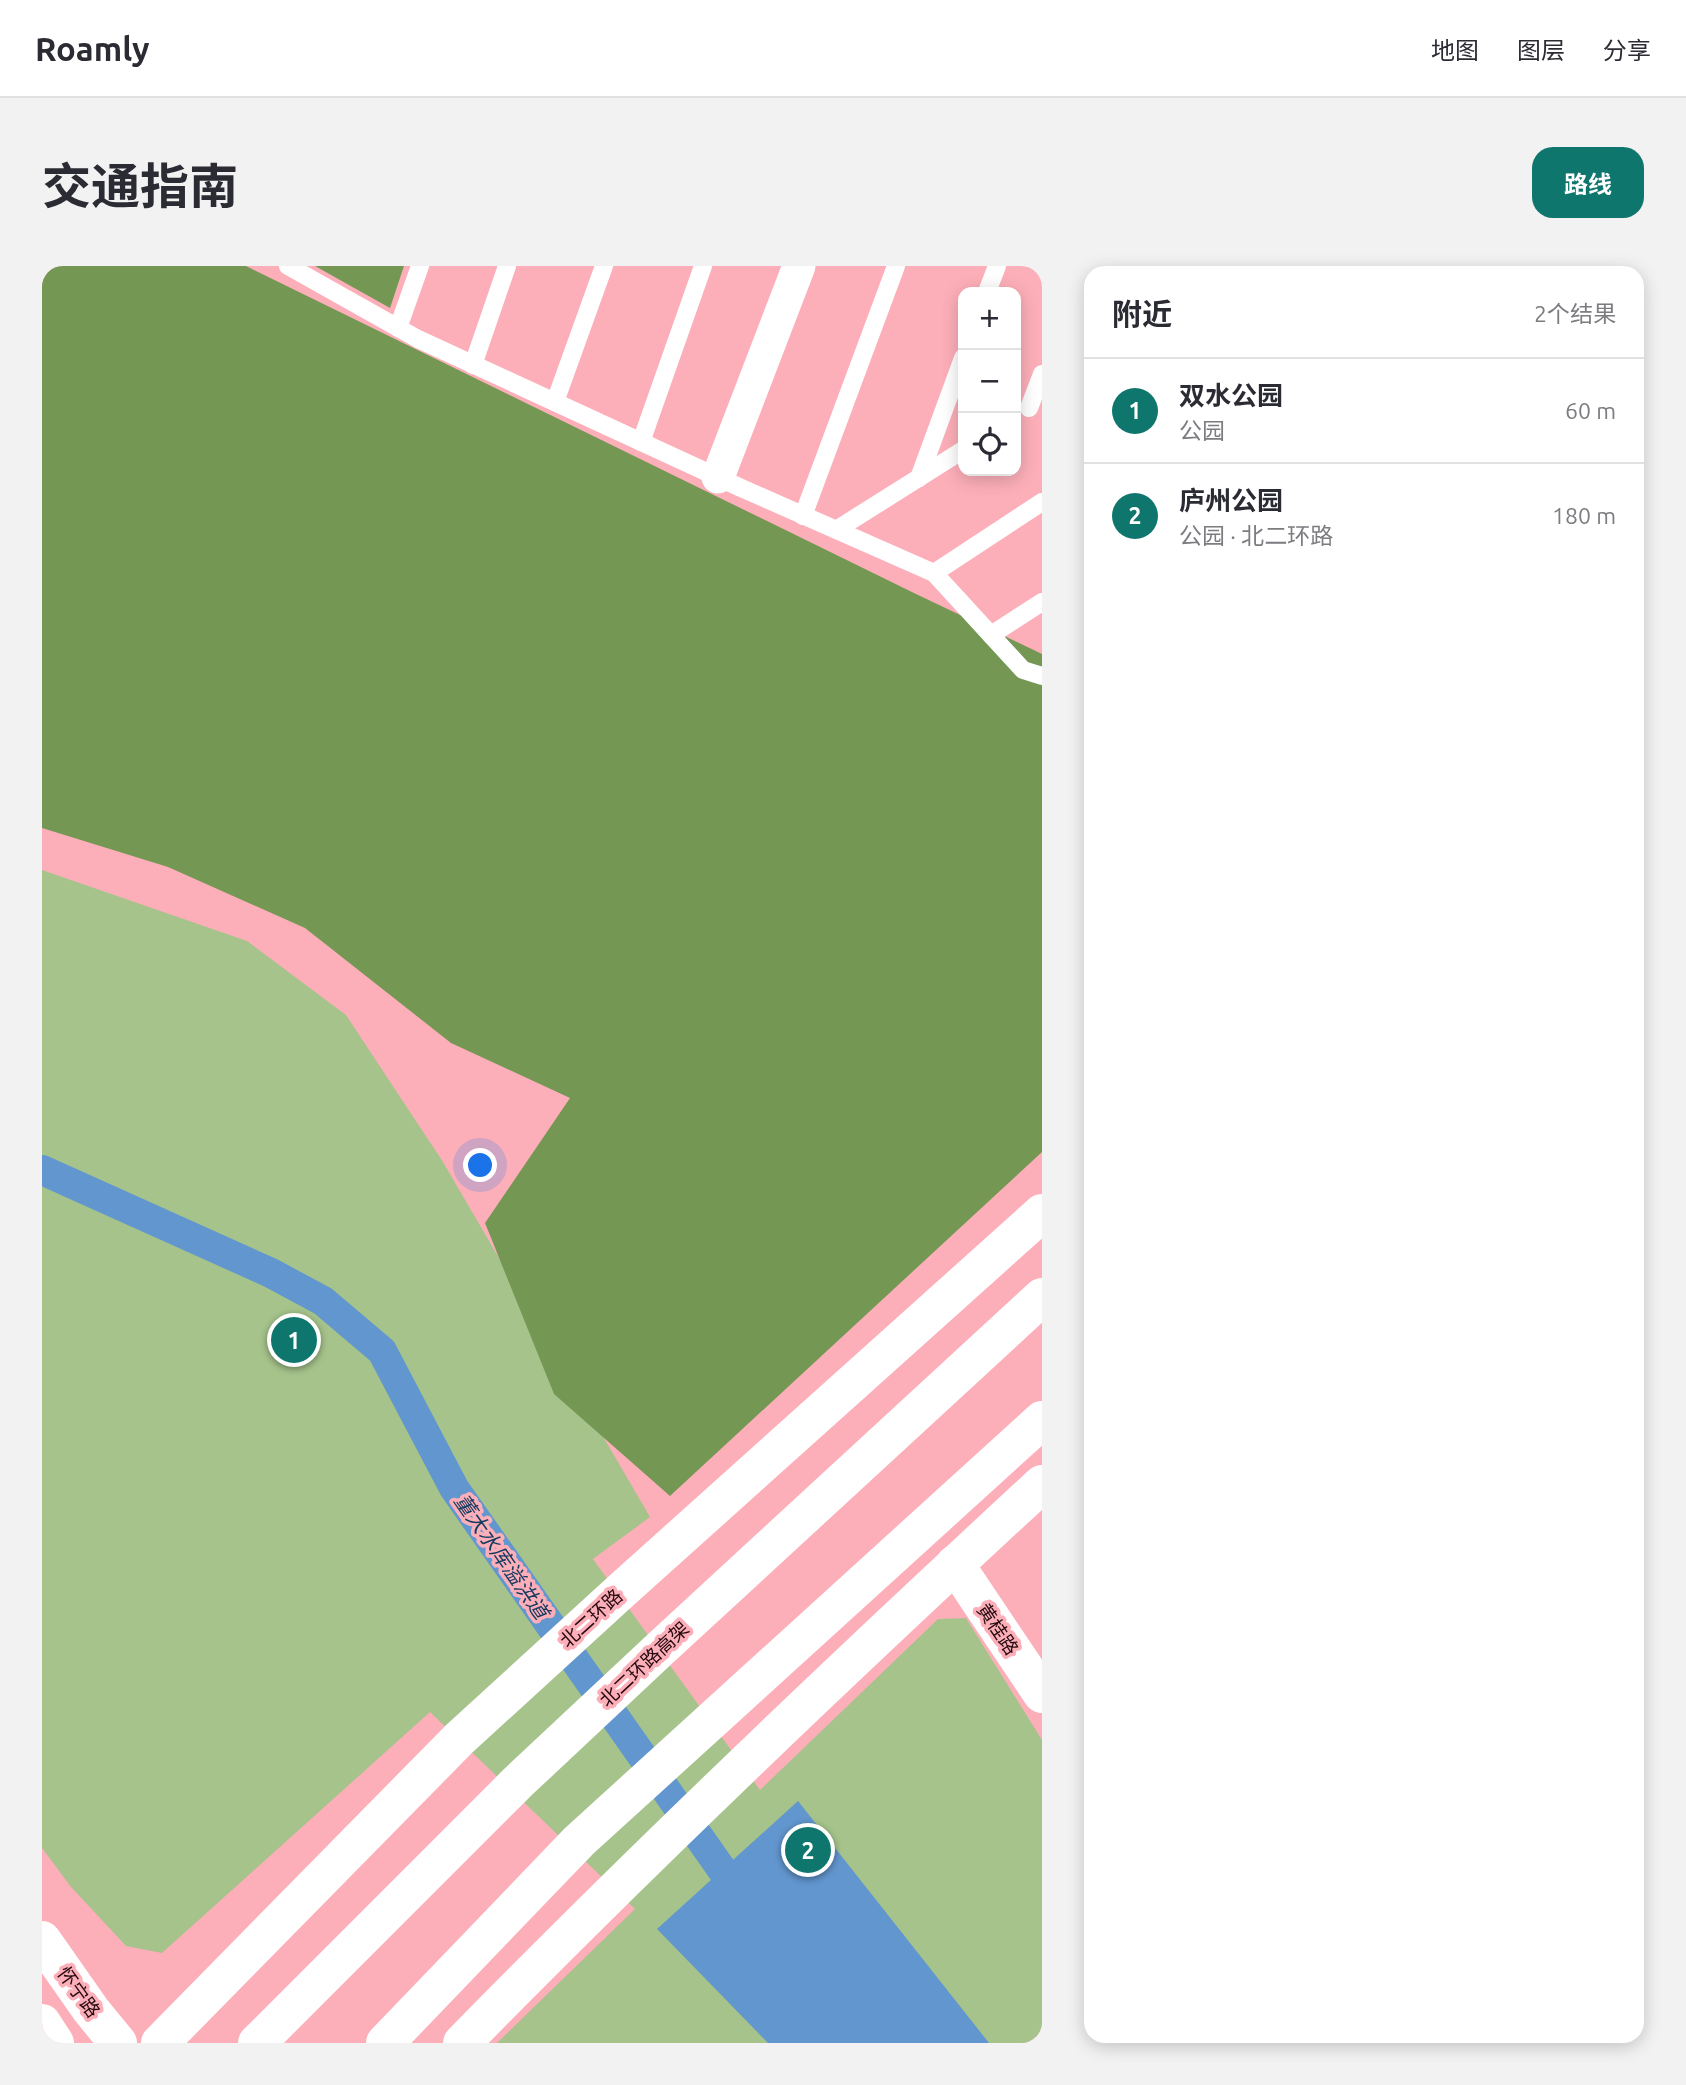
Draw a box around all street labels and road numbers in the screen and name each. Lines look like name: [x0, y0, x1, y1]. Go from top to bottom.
street label: 北二环路: [555, 1584, 627, 1652]
street label: 黄桂路: [973, 1599, 1023, 1659]
street label: 北二环路高架: [595, 1617, 693, 1711]
street label: 怀宁路: [53, 1962, 105, 2022]

